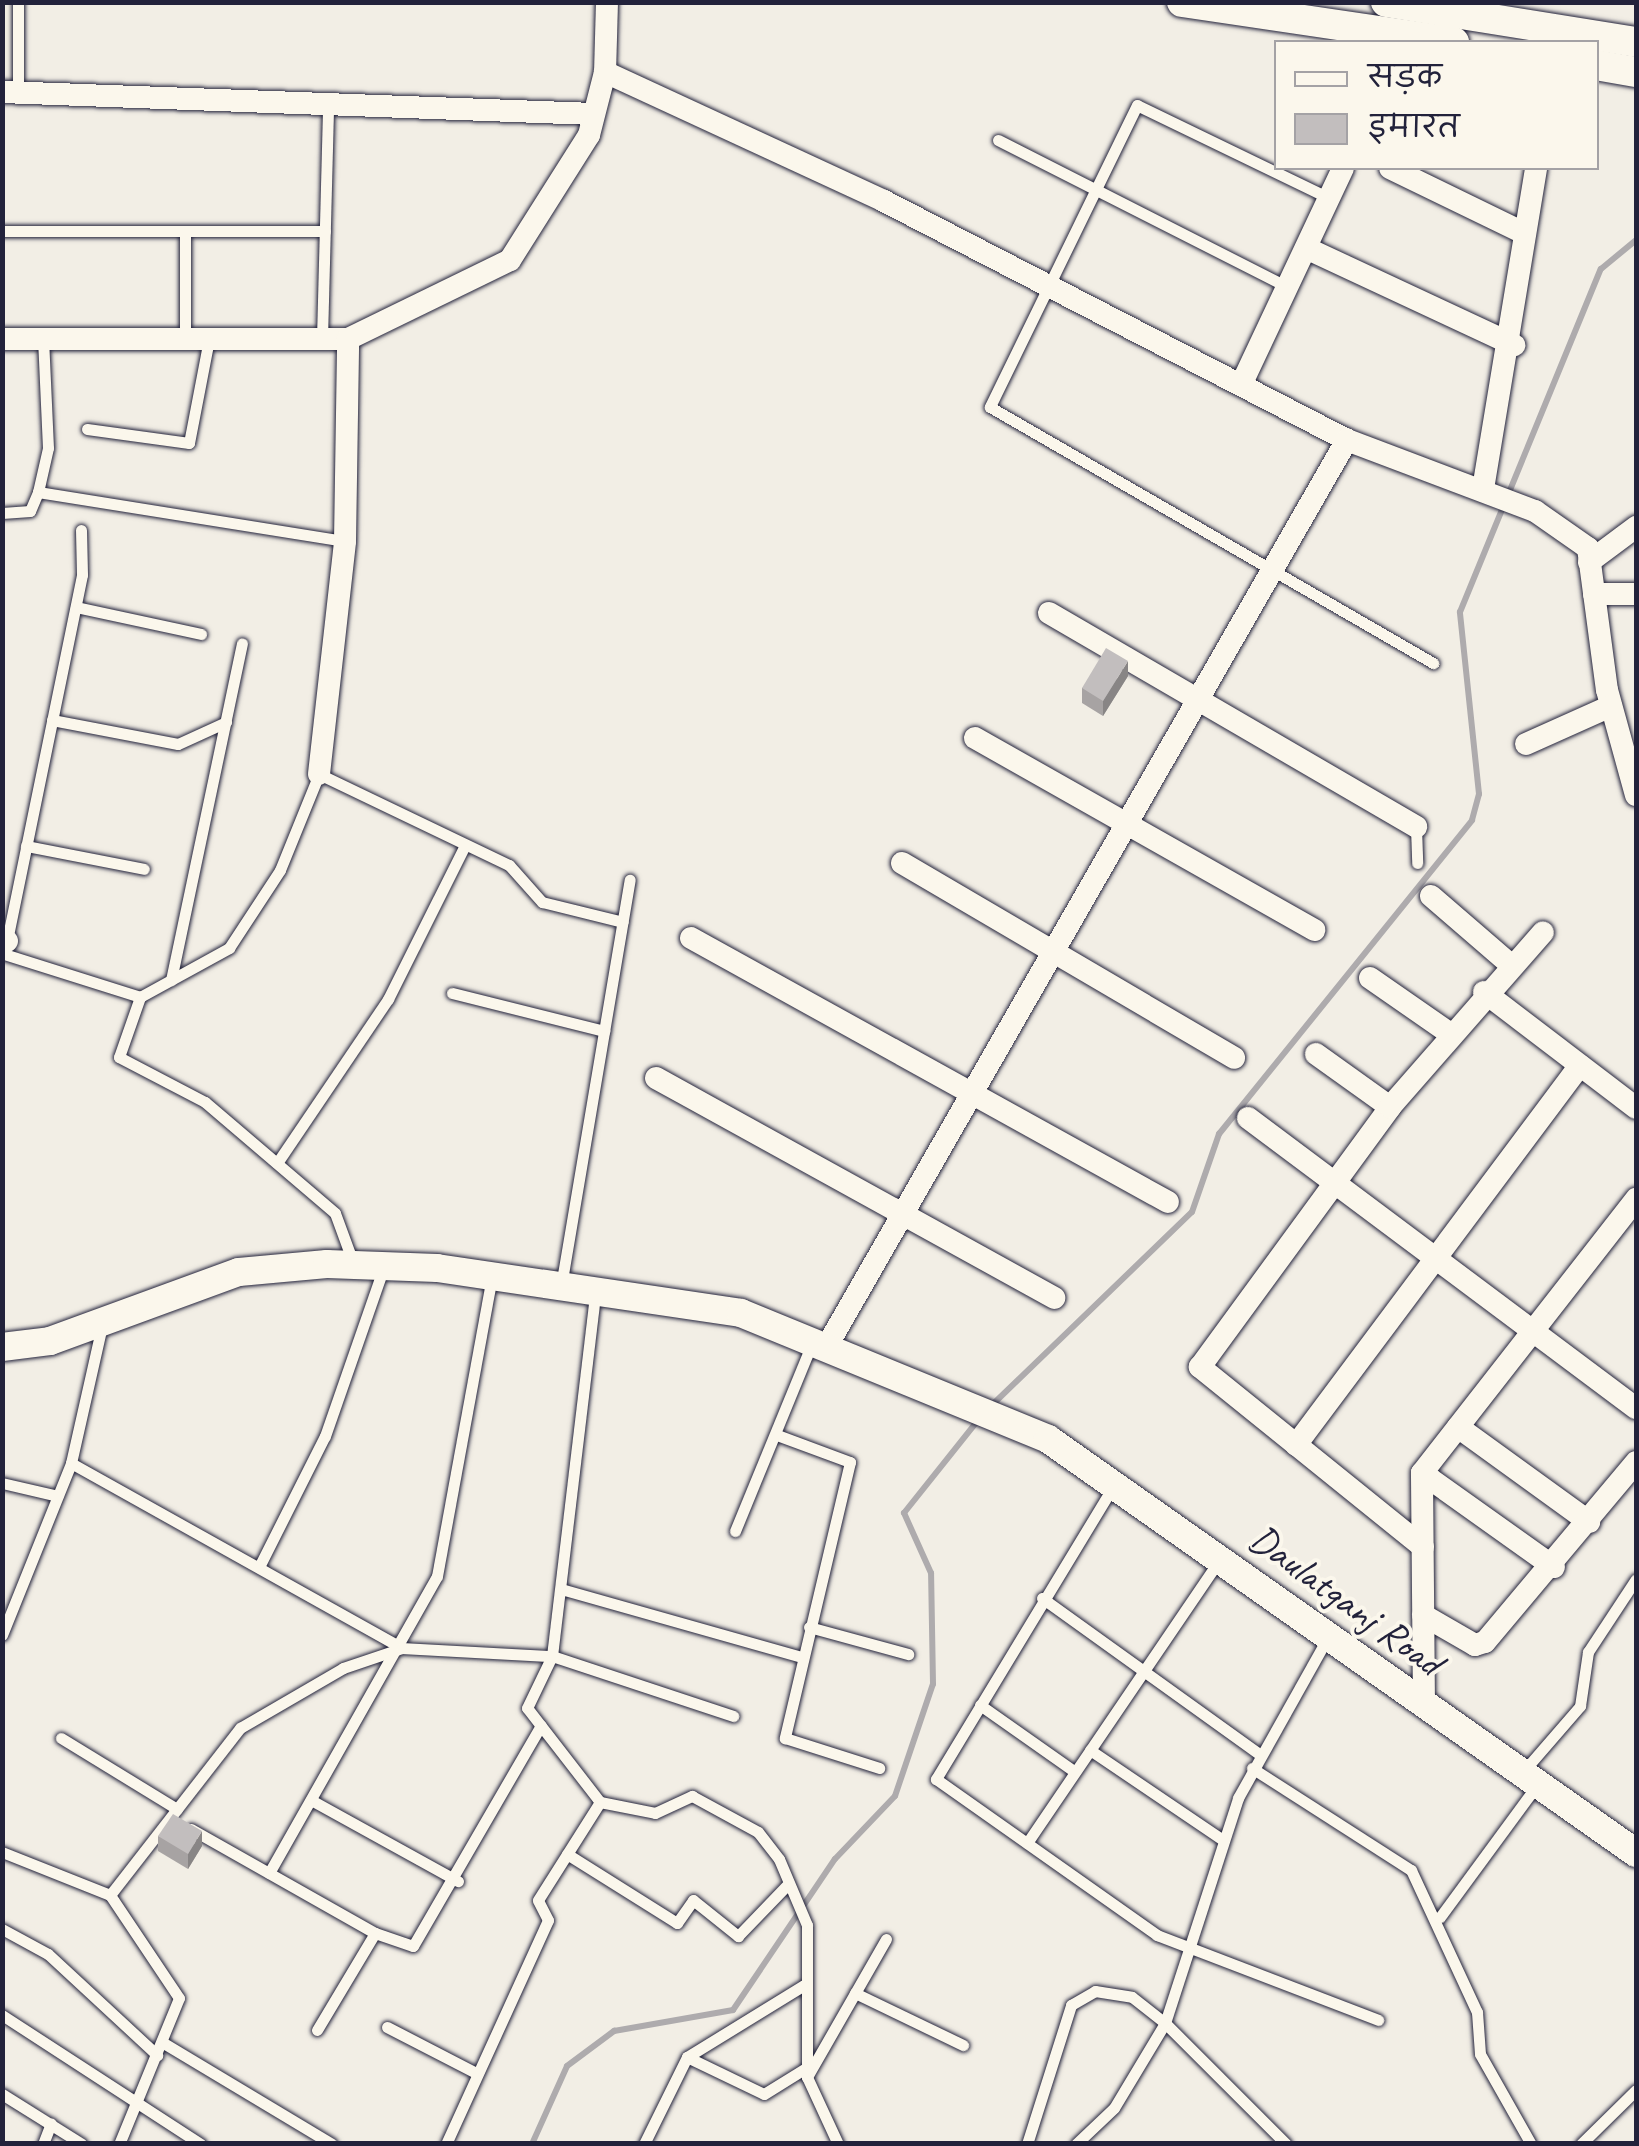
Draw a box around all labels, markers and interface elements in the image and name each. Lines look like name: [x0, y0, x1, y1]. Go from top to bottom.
legend: [1274, 40, 1599, 170]
text: सड़क: [1368, 58, 1442, 96]
text: इमारत: [1368, 108, 1460, 146]
street label: Daulatganj Road: [1240, 1514, 1452, 1686]

